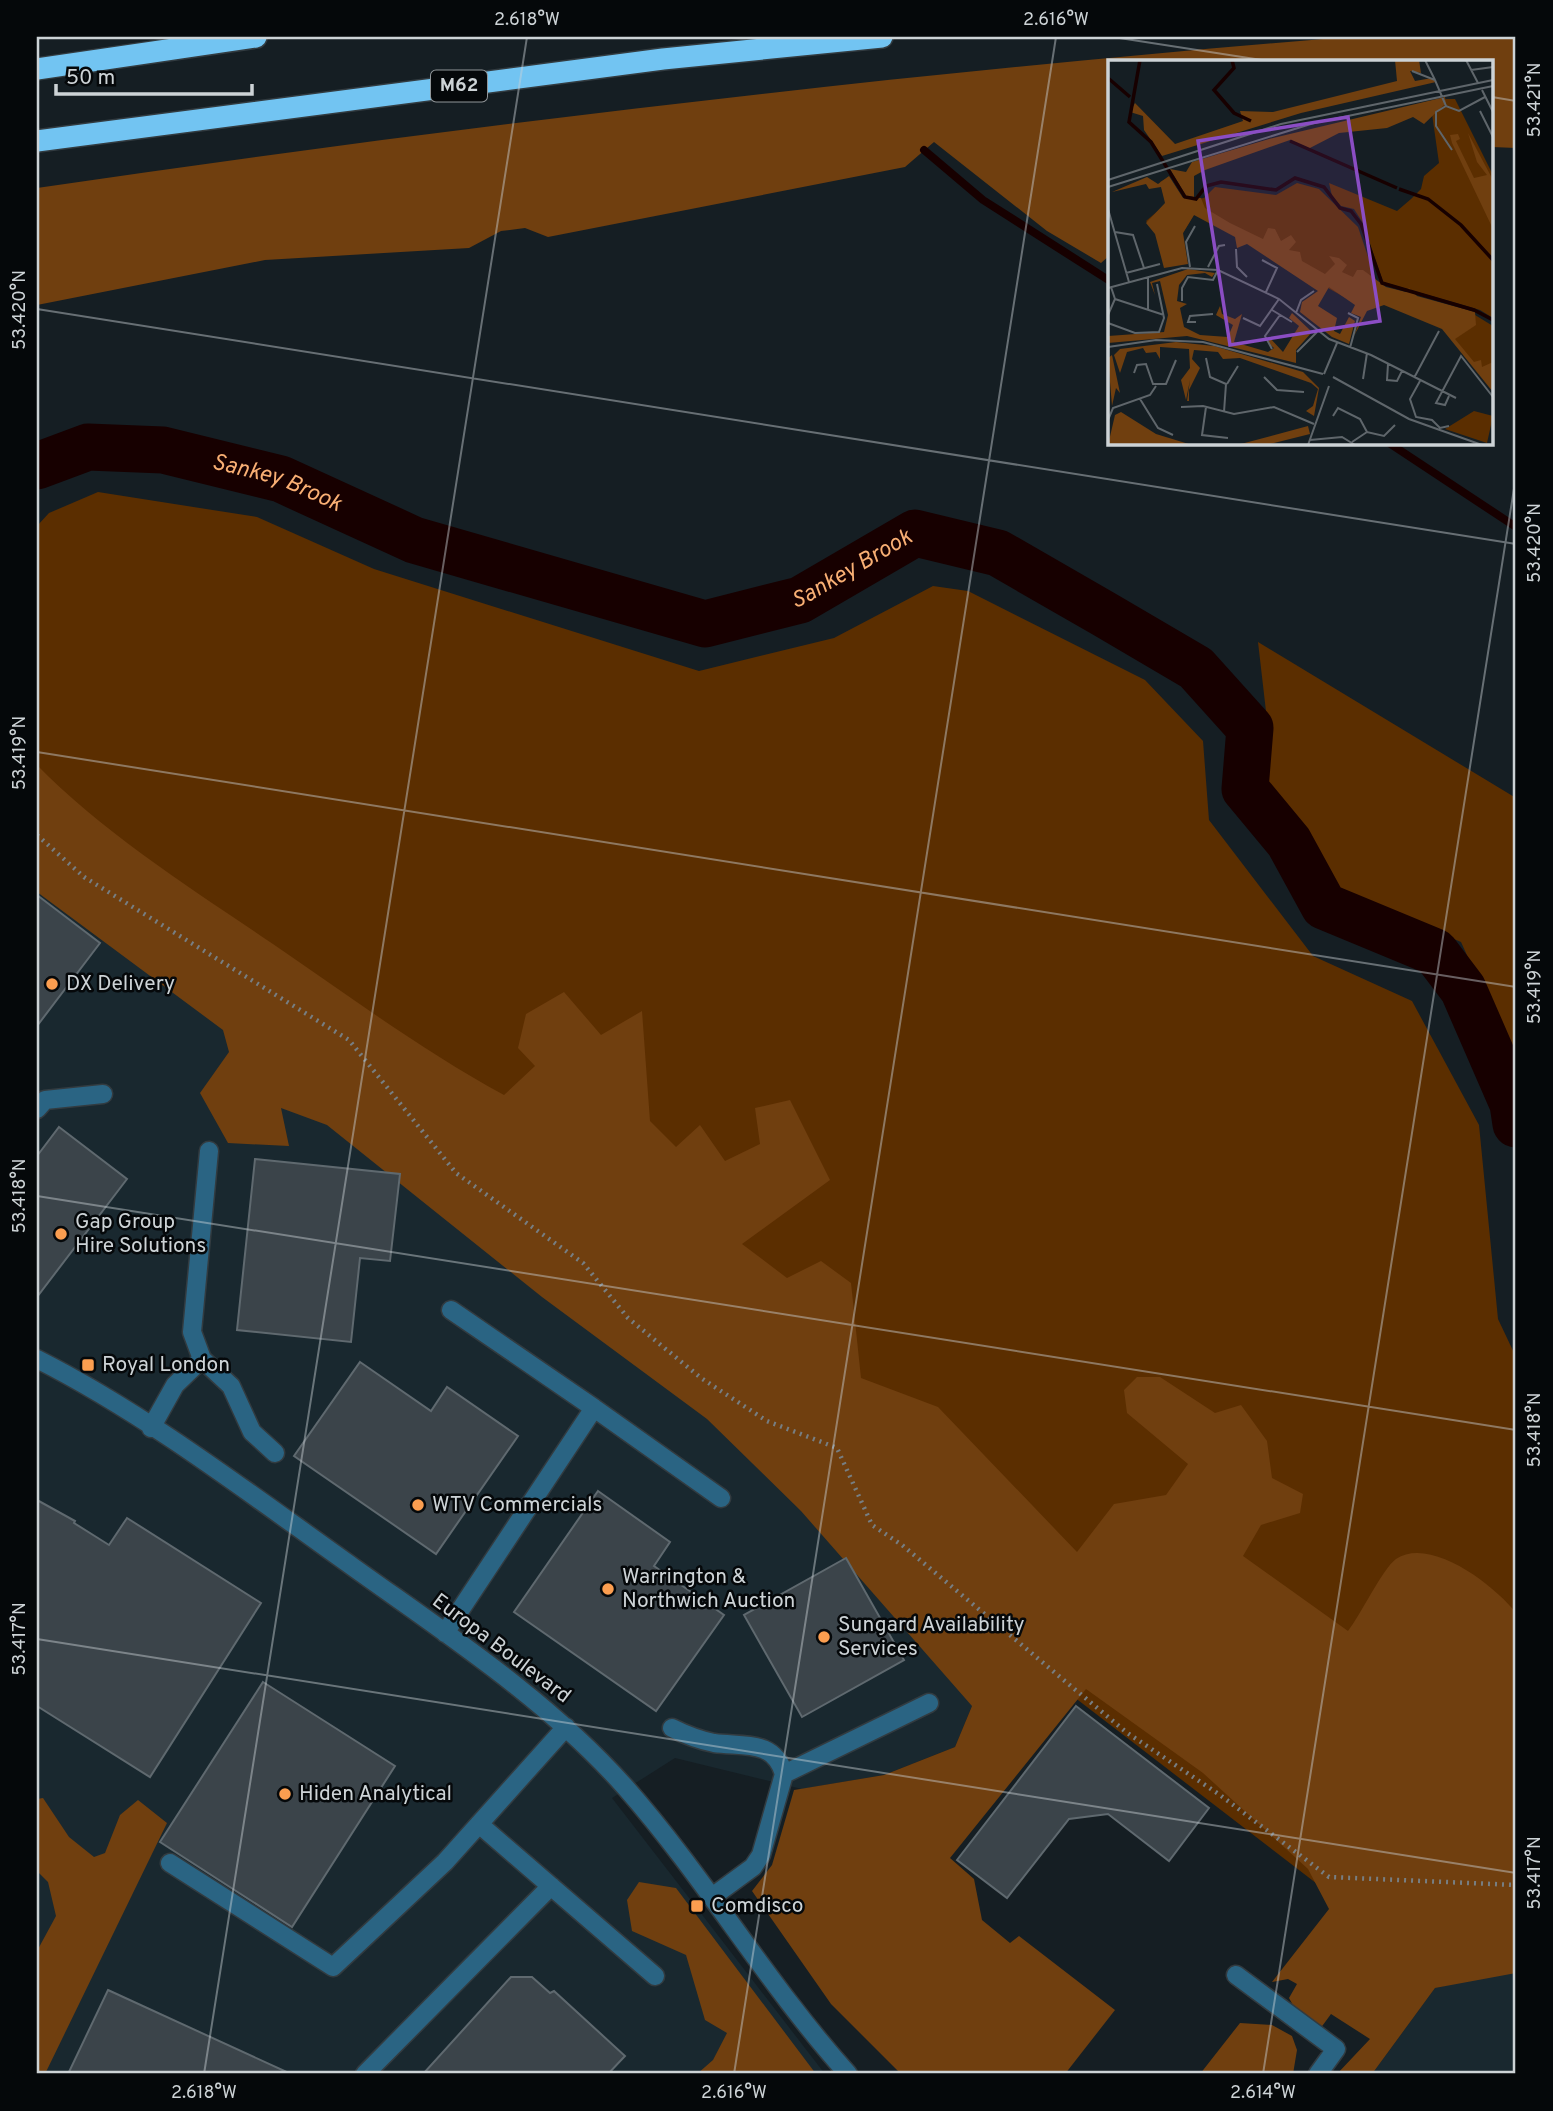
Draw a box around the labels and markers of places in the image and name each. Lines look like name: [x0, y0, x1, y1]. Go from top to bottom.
place label: DX Delivery: [66, 971, 175, 998]
marker: DX Delivery: [44, 976, 60, 992]
place label: Gap Group Hire Solutions: [75, 1209, 206, 1260]
marker: Gap Group Hire Solutions: [53, 1226, 69, 1242]
place label: Royal London: [102, 1352, 230, 1379]
marker: Royal London: [80, 1357, 96, 1373]
place label: WTV Commercials: [432, 1492, 602, 1519]
marker: WTV Commercials: [410, 1497, 426, 1513]
place label: Warrington & Northwich Auction: [622, 1564, 795, 1615]
marker: Warrington & Northwich Auction: [600, 1581, 616, 1597]
place label: Sungard Availability Services: [838, 1612, 1025, 1663]
marker: Sungard Availability Services: [816, 1629, 832, 1645]
place label: Hiden Analytical: [299, 1781, 452, 1808]
marker: Hiden Analytical: [277, 1786, 293, 1802]
place label: Comdisco: [711, 1893, 804, 1920]
marker: Comdisco: [689, 1898, 705, 1914]

